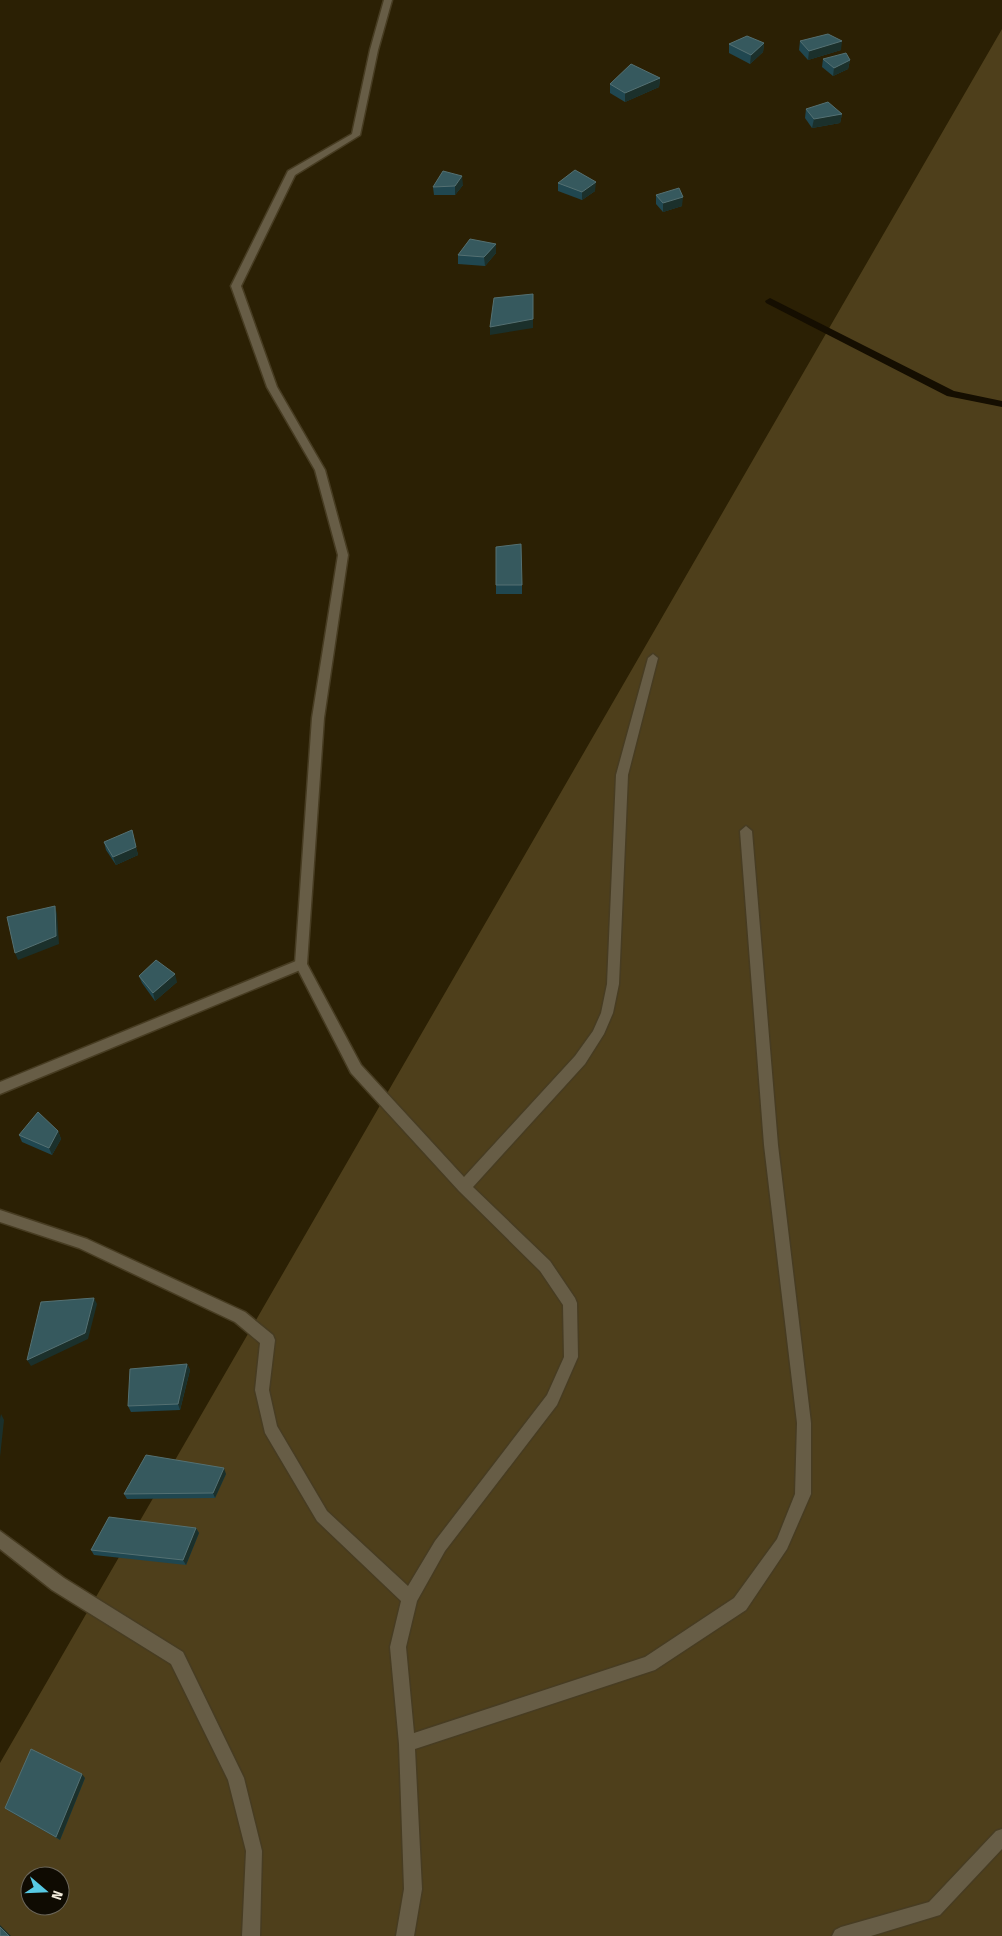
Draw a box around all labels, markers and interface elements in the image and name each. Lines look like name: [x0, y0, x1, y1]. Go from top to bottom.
north arrow: [20, 1866, 70, 1916]
text: N: [47, 1888, 66, 1902]

